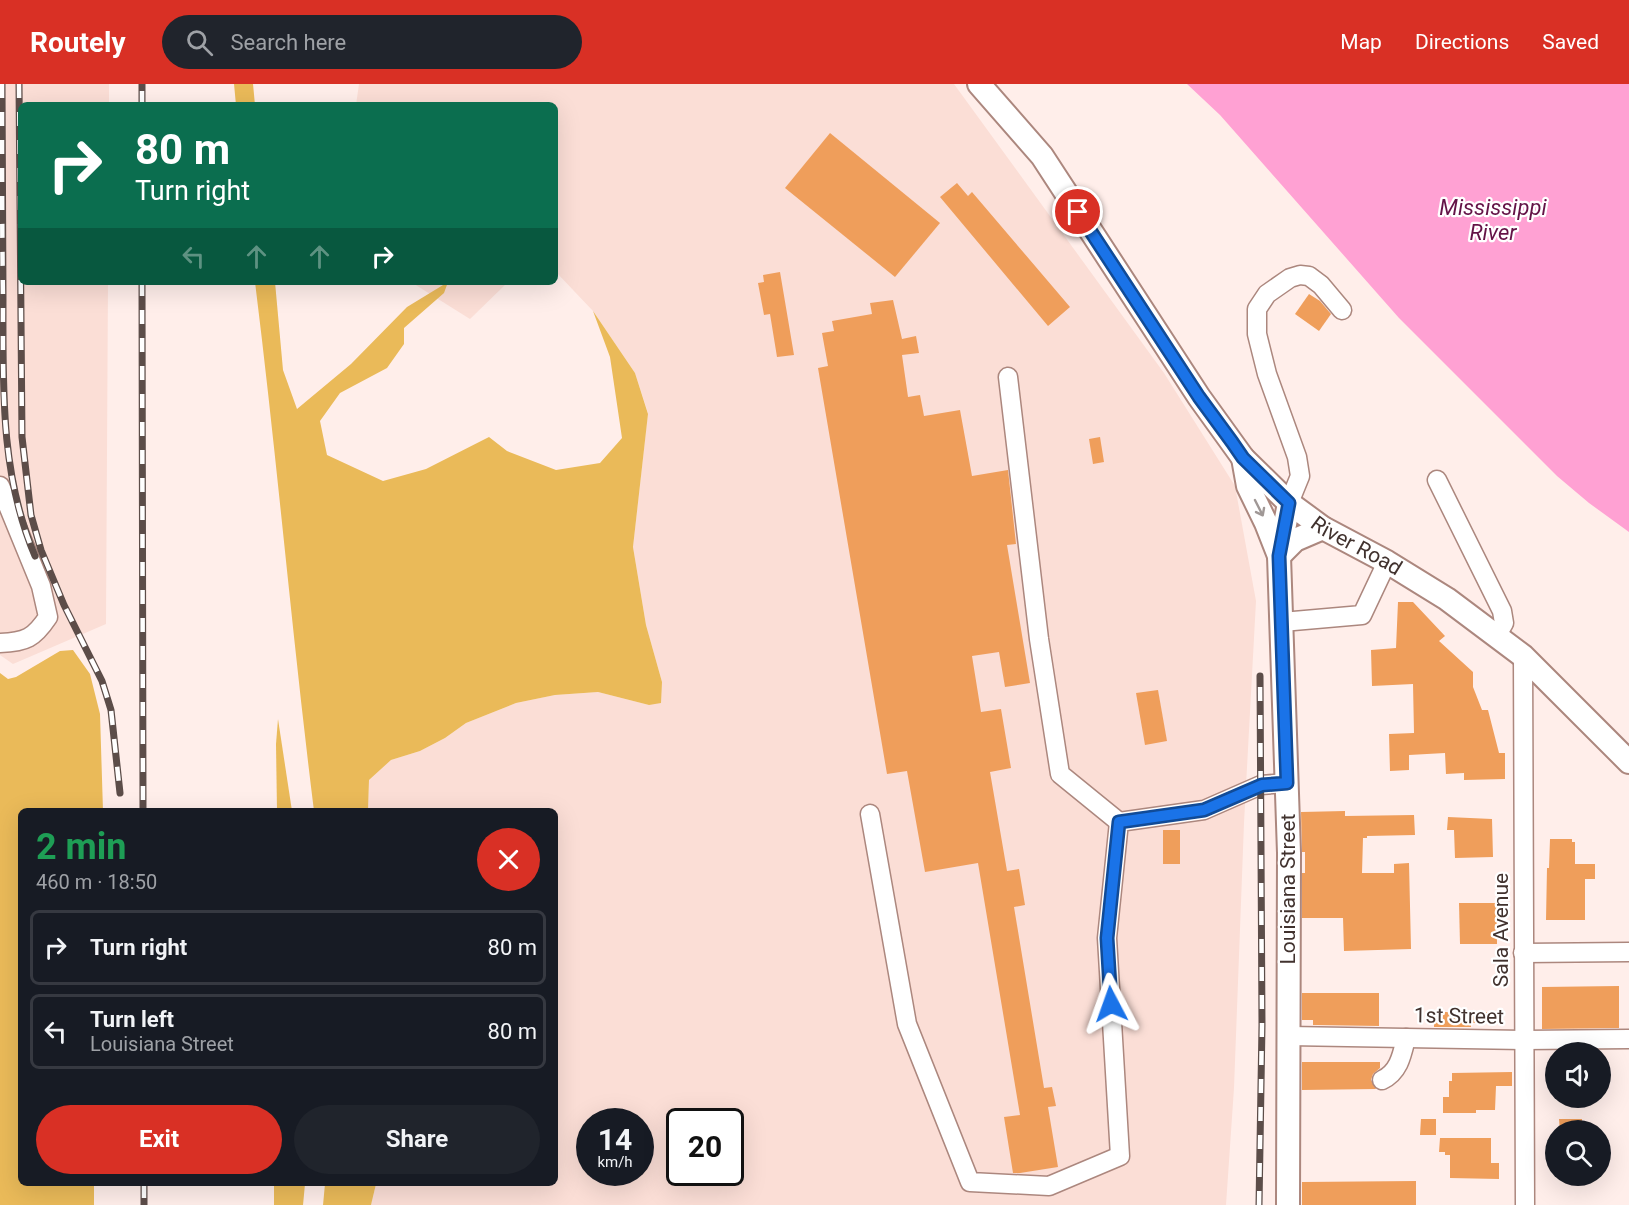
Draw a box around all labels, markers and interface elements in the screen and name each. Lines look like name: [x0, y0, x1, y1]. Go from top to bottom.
search box: [162, 15, 582, 69]
text: Routely: [30, 26, 126, 59]
icon: search: [183, 26, 216, 59]
text: Search here: [231, 30, 346, 55]
text: Map: [1340, 30, 1382, 54]
text: Directions: [1415, 30, 1509, 54]
text: Saved: [1542, 30, 1599, 54]
text: 80 m: [135, 125, 230, 174]
icon: right: [36, 126, 114, 204]
text: Turn right: [135, 175, 250, 207]
pin: [1052, 186, 1103, 237]
icon: arrive: [1061, 195, 1094, 228]
water label: Mississippi River: [1439, 195, 1548, 245]
icon: left: [177, 240, 210, 273]
icon: ahead: [240, 240, 273, 273]
icon: ahead: [303, 240, 336, 273]
icon: right: [366, 240, 399, 273]
one-way arrow: [1253, 498, 1265, 516]
street label: River Road: [1306, 511, 1406, 580]
street label: Louisiana Street: [1276, 813, 1300, 964]
text: 2 min: [36, 826, 127, 868]
button: close: [477, 828, 540, 891]
text: 460 m · 18:50: [36, 870, 157, 894]
street label: Sala Avenue: [1489, 873, 1513, 987]
icon: right: [39, 931, 72, 964]
text: Turn right: [90, 935, 187, 960]
text: 80 m: [488, 935, 537, 960]
position arrow: [1079, 972, 1143, 1036]
street label: 1st Street: [1414, 1003, 1504, 1029]
text: Turn left: [90, 1007, 174, 1032]
icon: left: [39, 1015, 72, 1048]
text: 80 m: [488, 1019, 537, 1044]
text: Louisiana Street: [90, 1032, 234, 1056]
map controls: [1545, 1042, 1611, 1186]
button: sound: [1545, 1042, 1611, 1108]
button: Exit: [36, 1105, 282, 1174]
button: Share: [294, 1105, 540, 1174]
speed limit sign: 20: [666, 1108, 744, 1186]
button: search: [1545, 1120, 1611, 1186]
text: 14: [598, 1122, 632, 1157]
text: km/h: [597, 1153, 633, 1171]

